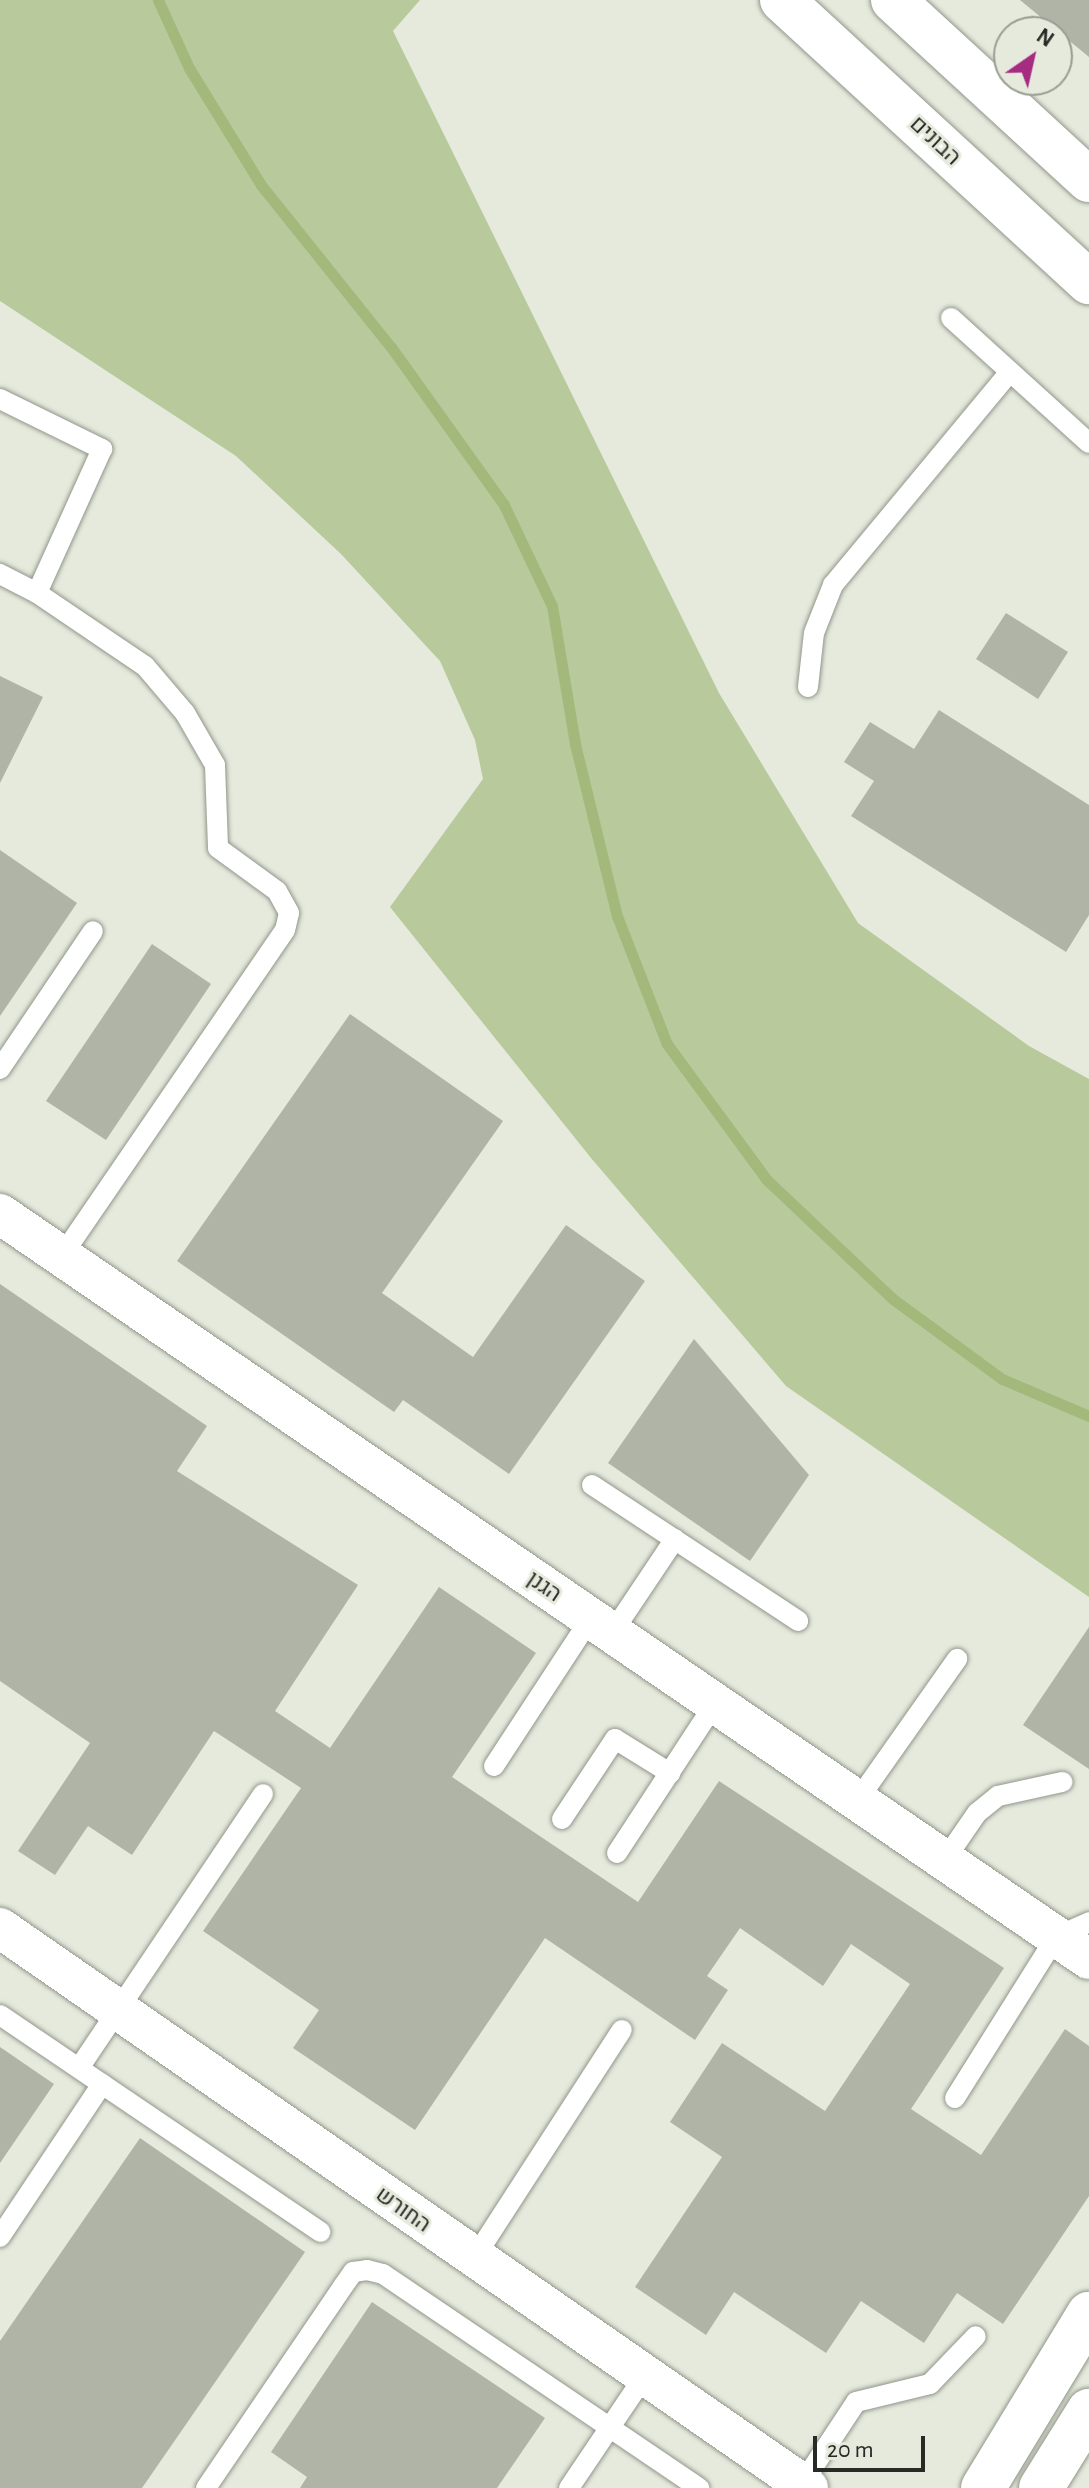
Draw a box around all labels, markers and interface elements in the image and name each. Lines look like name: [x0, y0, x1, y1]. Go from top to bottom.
north arrow: [993, 16, 1073, 96]
text: N: [1033, 24, 1058, 51]
street label: הבונים: [904, 111, 966, 171]
street label: הגנן: [522, 1566, 566, 1608]
street label: החורש: [370, 2182, 436, 2238]
scale bar: [817, 2420, 929, 2470]
text: 20 m: [827, 2438, 874, 2462]

